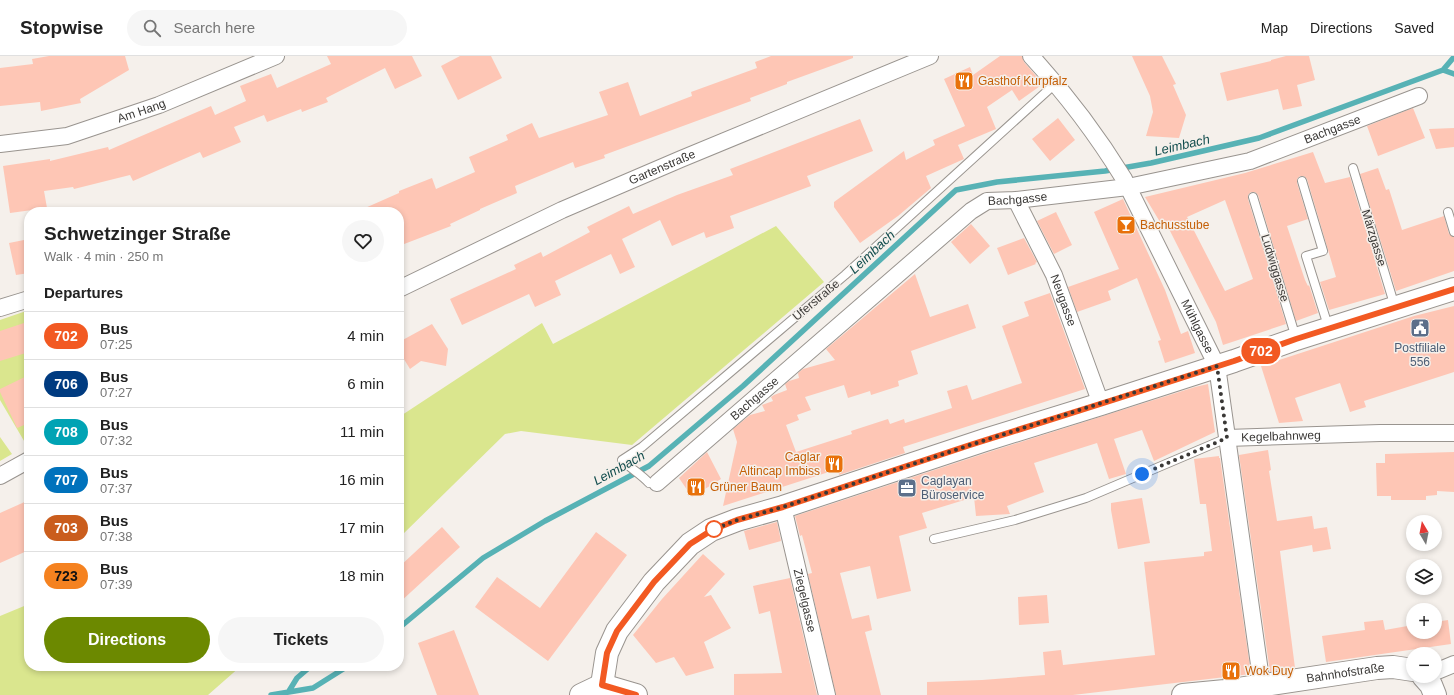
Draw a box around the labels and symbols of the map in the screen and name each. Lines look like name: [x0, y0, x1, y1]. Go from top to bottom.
restaurant icon: Gasthof Kurpfalz: [953, 70, 975, 92]
place label: Gasthof Kurpfalz: [978, 74, 1067, 88]
street label: Am Hang: [115, 96, 168, 126]
street label: Bachgasse: [1302, 112, 1363, 147]
water label: Leimbach: [1153, 131, 1211, 159]
street label: Gartenstraße: [627, 147, 698, 187]
street label: Bachgasse: [988, 189, 1048, 208]
street label: Märzgasse: [1359, 208, 1389, 268]
bar icon: Bachusstube: [1115, 214, 1137, 236]
place label: Bachusstube: [1140, 218, 1210, 232]
water label: Leimbach: [846, 227, 898, 277]
street label: Ludwiggasse: [1258, 232, 1292, 304]
street label: Neugasse: [1047, 272, 1079, 328]
street label: Uferstraße: [790, 276, 842, 324]
street label: Mühlgasse: [1178, 297, 1217, 356]
public building icon: Postfiliale 556: [1409, 317, 1431, 339]
line badge: 702: [1238, 338, 1284, 364]
place label: Postfiliale 556: [1394, 341, 1446, 369]
street label: Bachgasse: [727, 374, 782, 423]
street label: Kegelbahnweg: [1241, 428, 1321, 445]
water label: Leimbach: [591, 448, 647, 488]
place label: Caglar Altincap Imbiss: [739, 450, 820, 478]
restaurant icon: Caglar Altincap Imbiss: [823, 453, 845, 475]
your location: [1132, 464, 1152, 484]
place label: Caglayan Büroservice: [921, 474, 985, 502]
restaurant icon: Grüner Baum: [685, 476, 707, 498]
office icon: Caglayan Büroservice: [896, 477, 918, 499]
place label: Grüner Baum: [710, 480, 782, 494]
north arrow: [1406, 515, 1442, 551]
unlabelled marker: [705, 520, 723, 538]
street label: Ziegelgasse: [791, 567, 819, 634]
restaurant icon: Wok Duy: [1220, 660, 1242, 682]
street label: Bahnhofstraße: [1305, 661, 1385, 686]
place label: Wok Duy: [1245, 664, 1293, 678]

